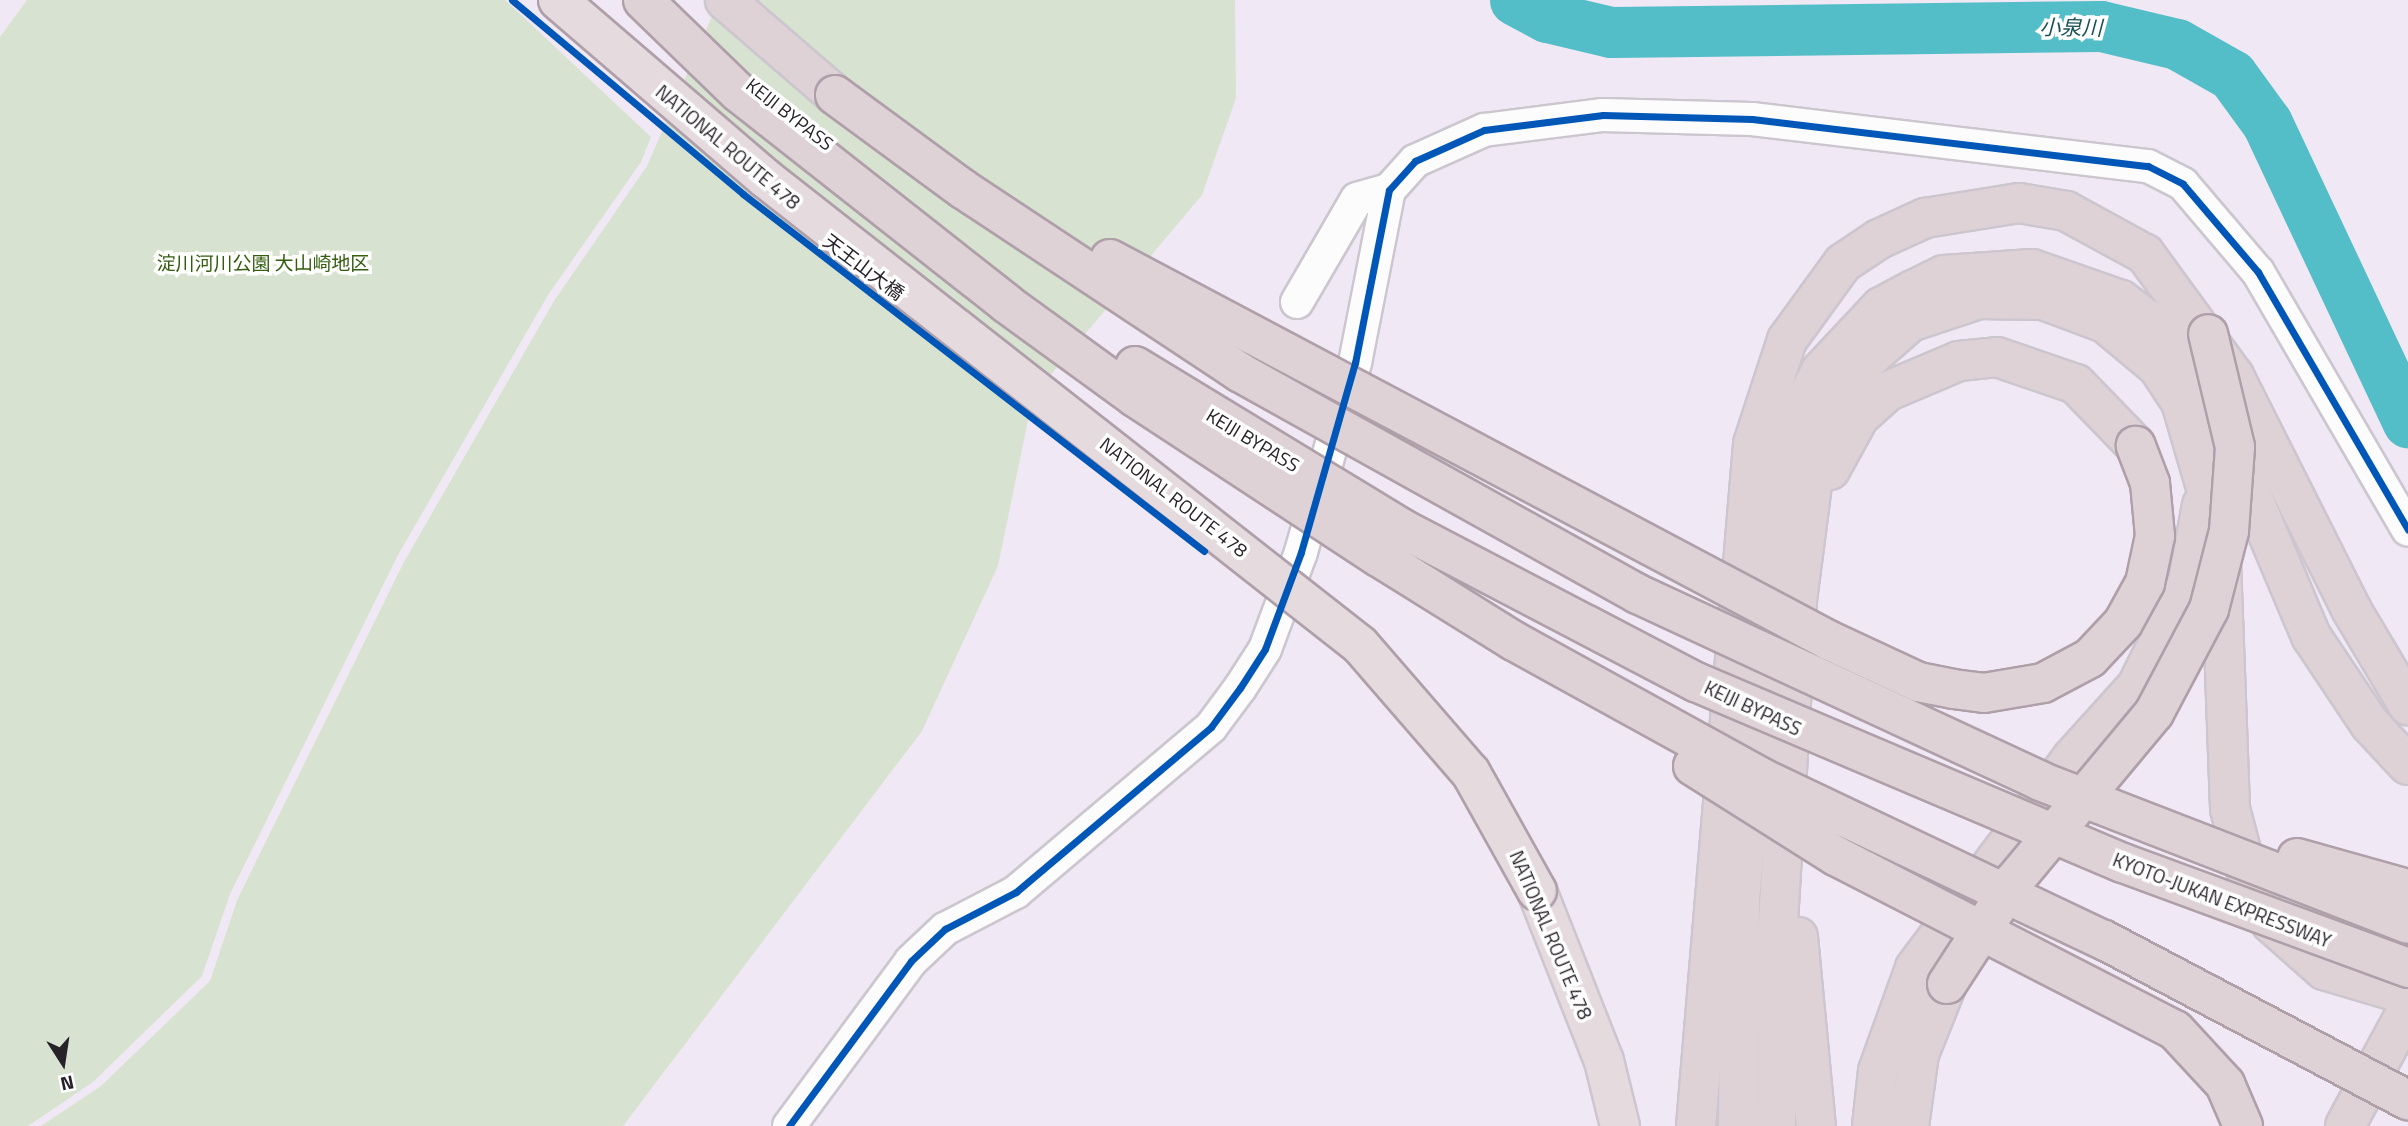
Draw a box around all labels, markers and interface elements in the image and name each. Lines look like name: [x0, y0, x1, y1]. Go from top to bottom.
water label: 小泉川: [2039, 14, 2103, 40]
street label: KEIJI BYPASS: [742, 73, 838, 155]
street label: NATIONAL ROUTE 478: [651, 80, 805, 214]
street label: 天王山大橋: [819, 229, 909, 305]
park label: 淀川河川公園 大山崎地区: [156, 252, 370, 274]
street label: KEIJI BYPASS: [1202, 403, 1304, 477]
street label: NATIONAL ROUTE 478: [1096, 432, 1252, 562]
street label: KEIJI BYPASS: [1701, 676, 1805, 740]
street label: NATIONAL ROUTE 478: [1505, 847, 1597, 1023]
street label: KYOTO-JUKAN EXPRESSWAY: [2110, 848, 2334, 952]
north arrow: [28, 1028, 98, 1098]
text: N: [58, 1068, 77, 1100]

